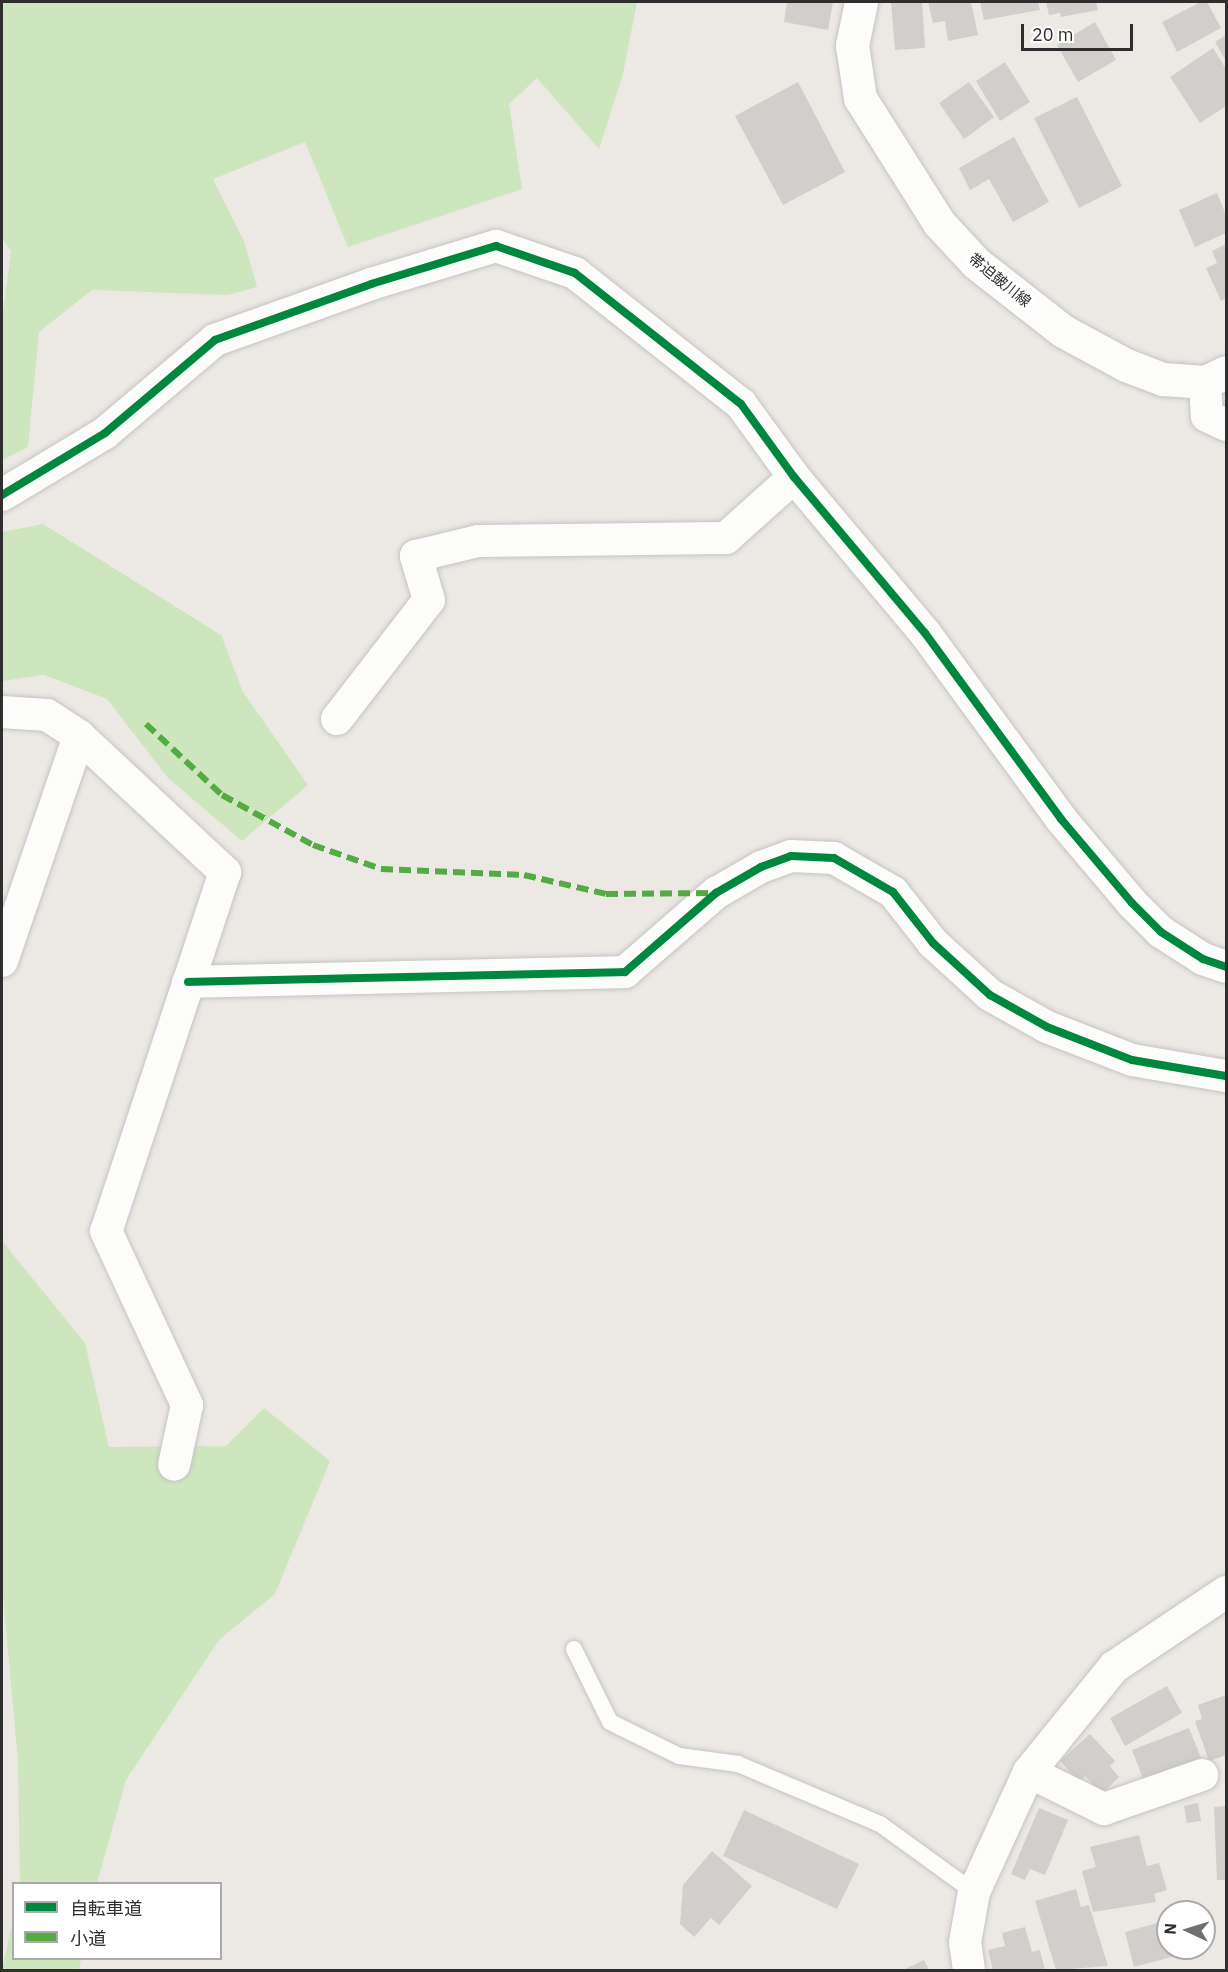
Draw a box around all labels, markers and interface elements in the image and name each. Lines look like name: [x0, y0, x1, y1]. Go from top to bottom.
scale bar: [1024, 12, 1136, 50]
text: 20 m: [1032, 23, 1074, 46]
street label: 帯迫皷川線: [965, 249, 1035, 311]
legend: [12, 1882, 222, 1960]
text: 自転車道: [70, 1897, 142, 1920]
north arrow: [1156, 1900, 1216, 1960]
text: N: [1160, 1922, 1180, 1935]
text: 小道: [70, 1927, 106, 1950]

